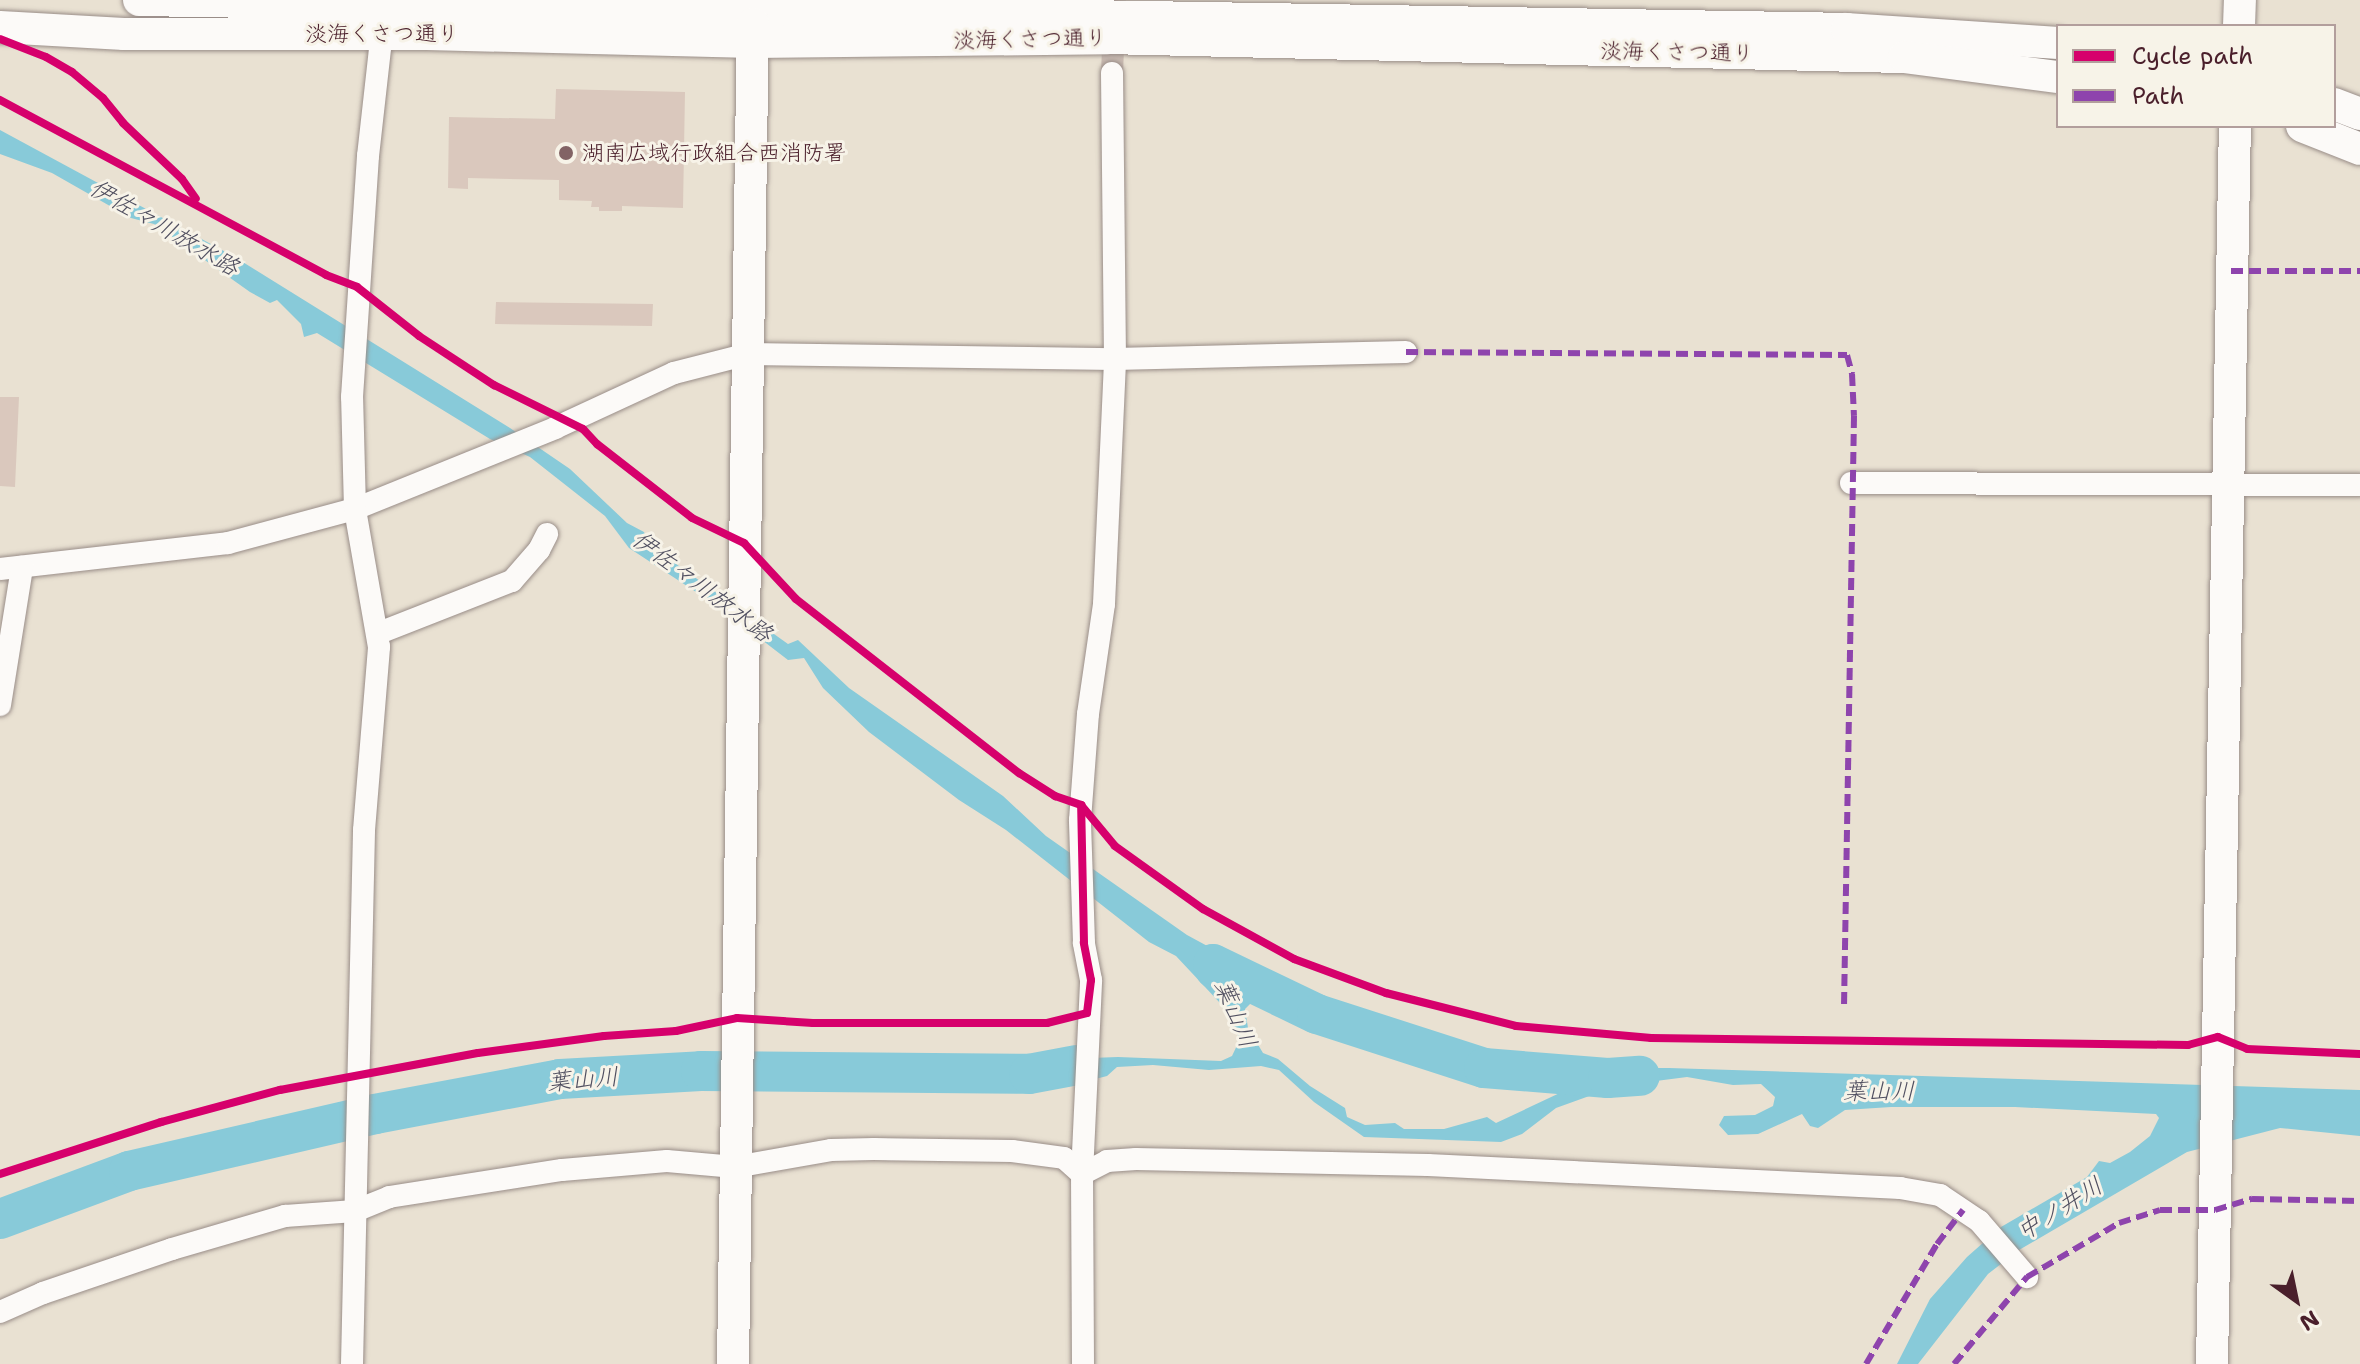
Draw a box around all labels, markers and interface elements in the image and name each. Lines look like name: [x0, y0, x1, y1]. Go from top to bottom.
street label: 淡海くさつ通り: [305, 21, 459, 47]
street label: 淡海くさつ通り: [953, 24, 1107, 54]
legend: [2056, 24, 2336, 128]
street label: 淡海くさつ通り: [1600, 37, 1754, 67]
text: Cycle path: [2132, 40, 2253, 72]
text: Path: [2132, 80, 2184, 112]
place label: 湖南広域行政組合西消防署: [582, 140, 846, 166]
marker: 湖南広域行政組合西消防署: [557, 144, 575, 162]
water label: 伊佐々川放水路: [84, 174, 244, 282]
water label: 伊佐々川放水路: [626, 525, 778, 649]
water label: 葉山川: [1208, 975, 1262, 1053]
water label: 葉山川: [546, 1063, 620, 1097]
water label: 葉山川: [1843, 1078, 1915, 1106]
water label: 中ノ井川: [2012, 1171, 2108, 1247]
north arrow: [2256, 1260, 2336, 1340]
text: N: [2294, 1304, 2325, 1337]

